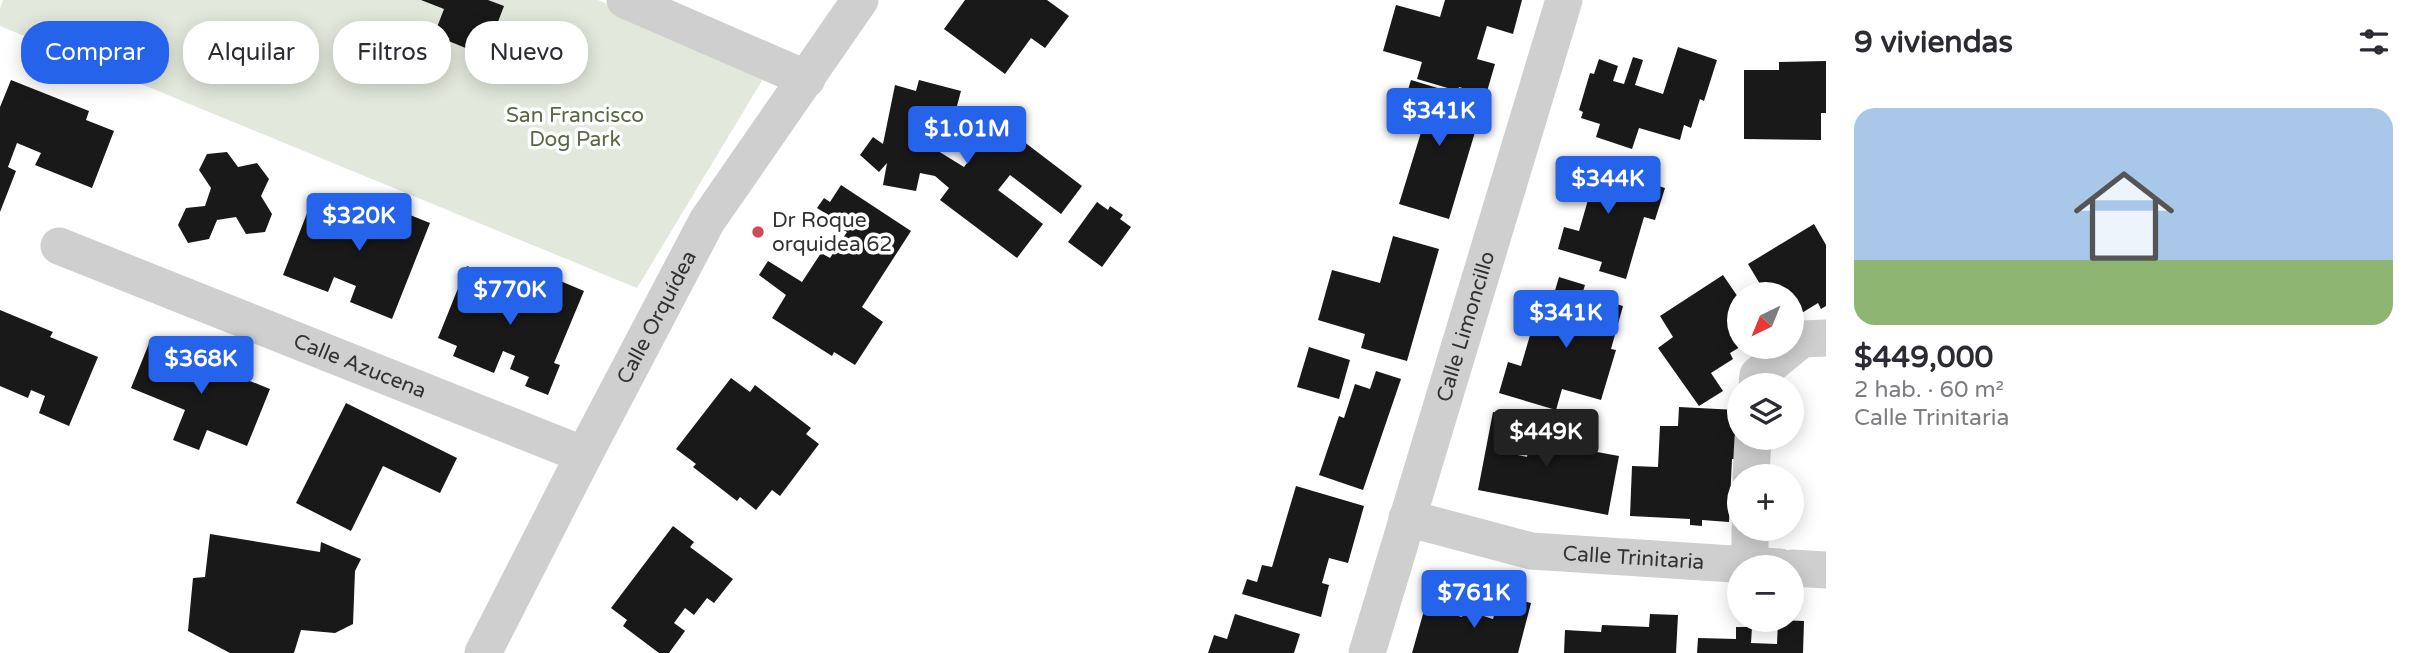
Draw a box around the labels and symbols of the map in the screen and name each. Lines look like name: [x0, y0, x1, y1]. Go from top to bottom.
pin: $341K: [1390, 88, 1488, 148]
park label: San Francisco Dog Park: [506, 103, 644, 152]
pin: $1.01M: [910, 106, 1024, 166]
pin: $344K: [1559, 156, 1657, 216]
pin: $320K: [310, 194, 408, 253]
place label: Dr Roque orquidea 62: [772, 208, 893, 257]
marker: Dr Roque orquidea 62: [750, 224, 766, 240]
street label: Calle Orquídea: [611, 246, 702, 388]
street label: Calle Limoncillo: [1431, 248, 1500, 405]
pin: $770K: [461, 268, 559, 327]
north arrow: [1727, 282, 1804, 359]
pin: $341K: [1517, 290, 1615, 350]
street label: Calle Azucena: [290, 328, 430, 403]
pin: $368K: [152, 336, 250, 396]
pin: $449K: [1497, 410, 1595, 469]
street label: Calle Trinitaria: [1562, 541, 1705, 575]
pin: $761K: [1425, 570, 1523, 630]

